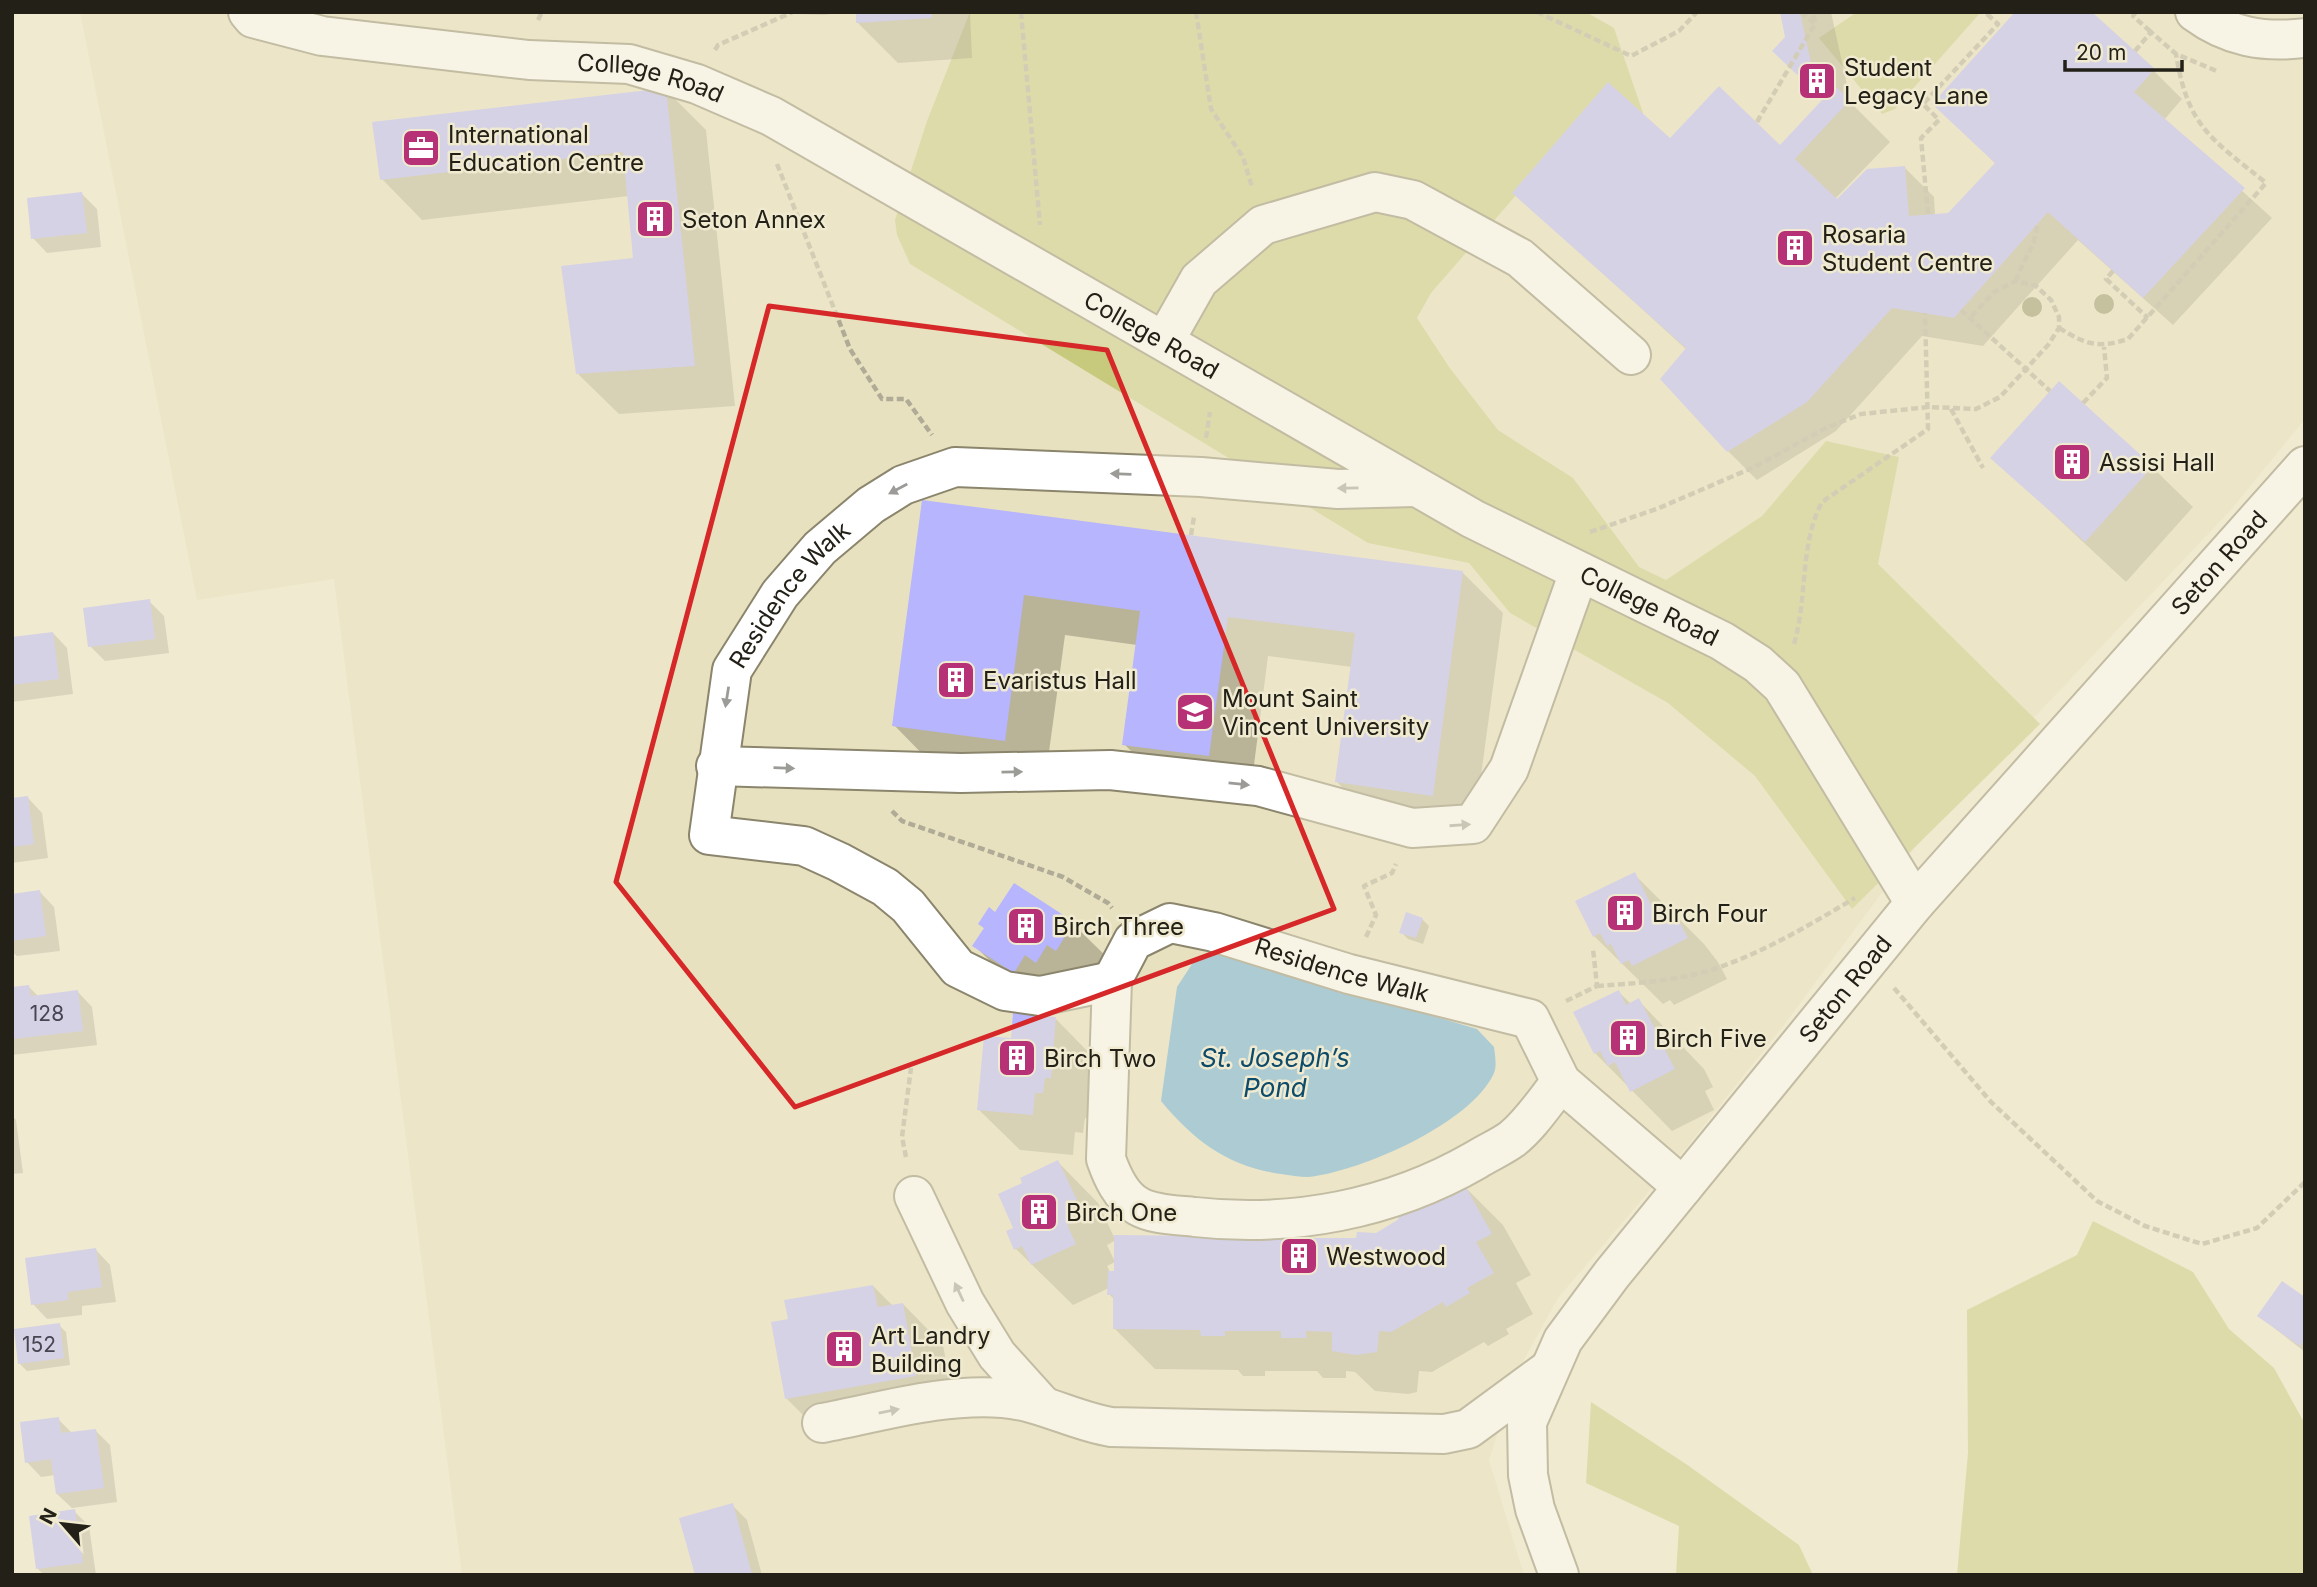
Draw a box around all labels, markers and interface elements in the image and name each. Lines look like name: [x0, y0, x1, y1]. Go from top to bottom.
scale bar: [2065, 28, 2182, 72]
text: 20 m: [2076, 40, 2126, 65]
street label: College Road: [576, 47, 728, 108]
place label: Student Legacy Lane: [1844, 53, 1988, 110]
building icon: Student Legacy Lane: [1796, 60, 1838, 102]
place label: International Education Centre: [448, 120, 644, 177]
office icon: International Education Centre: [400, 127, 442, 169]
building icon: Seton Annex: [634, 198, 676, 240]
place label: Seton Annex: [682, 205, 826, 234]
place label: Rosaria Student Centre: [1822, 220, 1993, 277]
building icon: Rosaria Student Centre: [1774, 227, 1816, 269]
street label: College Road: [1079, 284, 1224, 385]
building icon: Assisi Hall: [2051, 441, 2093, 483]
place label: Assisi Hall: [2099, 448, 2215, 477]
one-way arrow: [1110, 468, 1132, 479]
one-way arrow: [1337, 482, 1359, 494]
one-way arrow: [888, 483, 908, 495]
street label: Seton Road: [2165, 504, 2273, 621]
street label: Residence Walk: [723, 515, 856, 673]
street label: College Road: [1575, 559, 1724, 652]
building icon: Evaristus Hall: [935, 659, 977, 701]
place label: Evaristus Hall: [983, 666, 1137, 695]
place label: Mount Saint Vincent University: [1222, 684, 1429, 741]
one-way arrow: [721, 686, 732, 708]
school or university icon: Mount Saint Vincent University: [1174, 691, 1216, 733]
one-way arrow: [774, 763, 796, 774]
one-way arrow: [1001, 766, 1023, 778]
one-way arrow: [1228, 779, 1250, 790]
one-way arrow: [1450, 819, 1472, 830]
building icon: Birch Four: [1604, 892, 1646, 934]
place label: Birch Four: [1652, 899, 1768, 928]
building icon: Birch Three: [1005, 905, 1047, 947]
place label: Birch Three: [1053, 912, 1184, 941]
street label: Seton Road: [1793, 929, 1897, 1048]
street label: Residence Walk: [1251, 931, 1432, 1008]
house number: 128: [30, 1001, 64, 1026]
building icon: Birch Five: [1607, 1017, 1649, 1059]
place label: Birch Five: [1655, 1024, 1767, 1053]
building icon: Birch Two: [996, 1037, 1038, 1079]
water label: St. Joseph’s Pond: [1200, 1042, 1350, 1103]
place label: Birch Two: [1044, 1044, 1156, 1073]
building icon: Birch One: [1018, 1191, 1060, 1233]
place label: Birch One: [1066, 1198, 1177, 1227]
building icon: Westwood: [1278, 1235, 1320, 1277]
place label: Westwood: [1326, 1242, 1446, 1271]
one-way arrow: [954, 1282, 965, 1302]
place label: Art Landry Building: [871, 1321, 990, 1378]
building icon: Art Landry Building: [823, 1328, 865, 1370]
house number: 152: [22, 1332, 56, 1357]
one-way arrow: [878, 1405, 900, 1416]
north arrow: [28, 1489, 98, 1559]
text: N: [35, 1504, 62, 1528]

